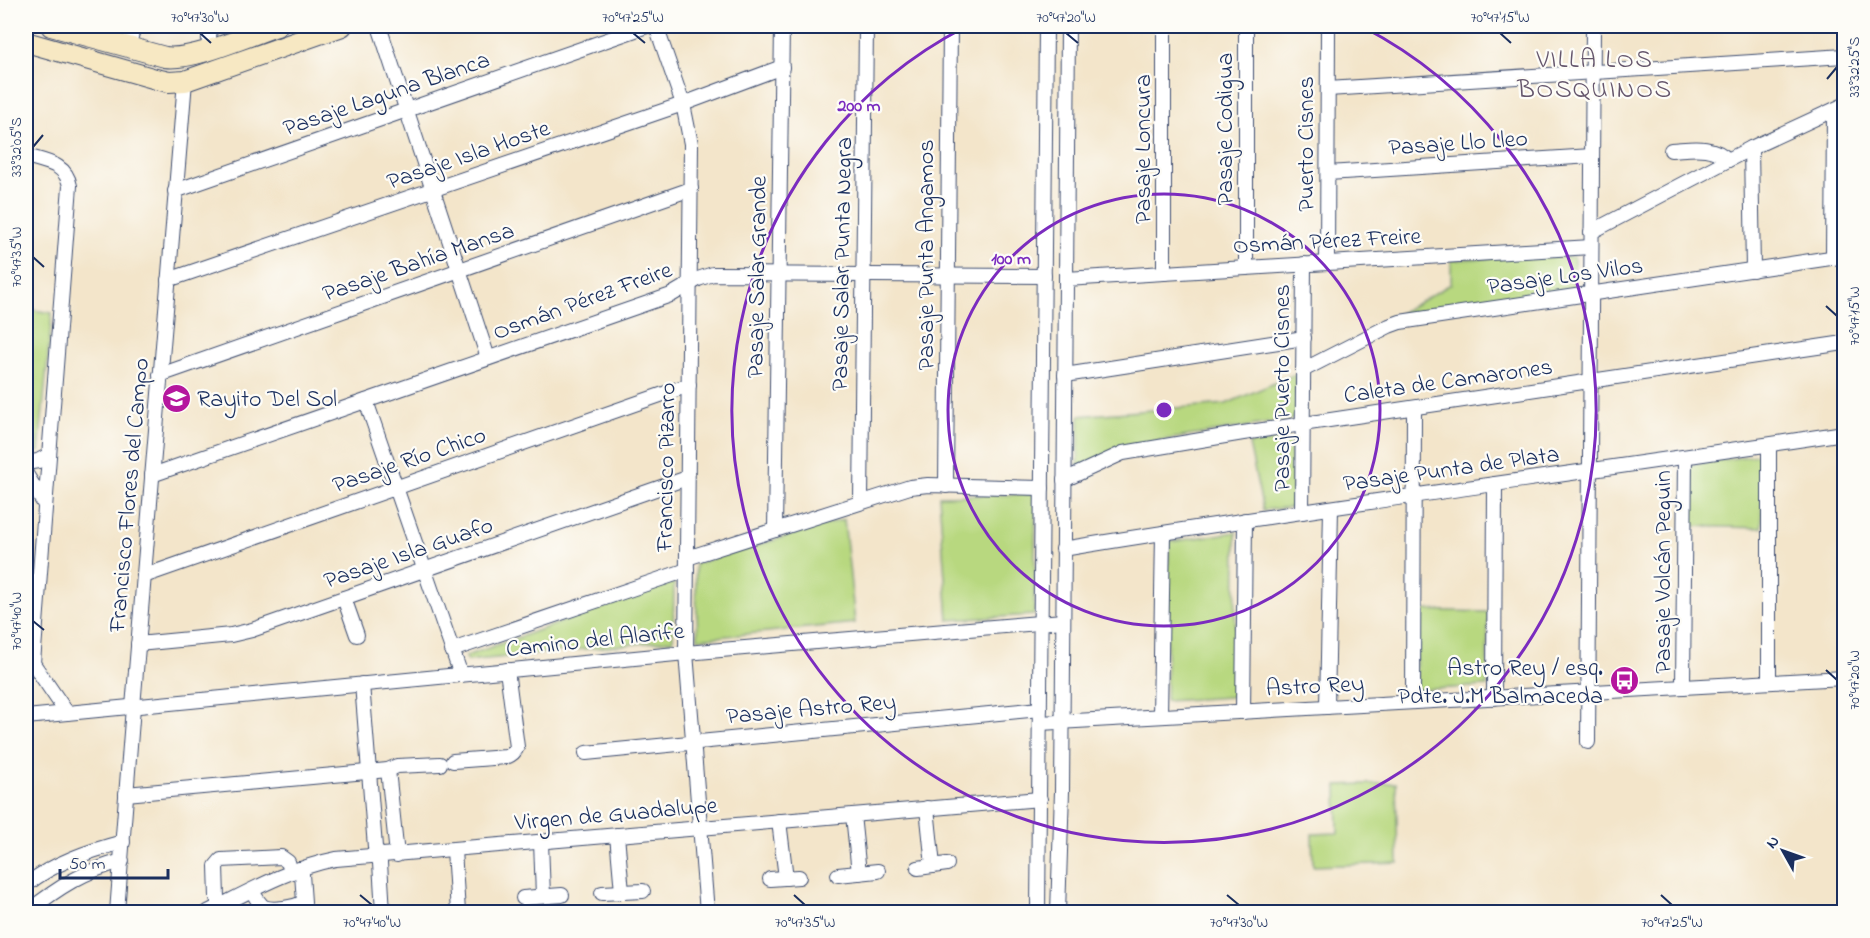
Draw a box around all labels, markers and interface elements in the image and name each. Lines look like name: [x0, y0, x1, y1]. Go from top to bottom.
text: 70°47'30"W: [171, 7, 229, 29]
text: 70°47'25"W: [602, 7, 664, 29]
text: 70°47'20"W: [1036, 7, 1096, 29]
text: 70°47'15"W: [1470, 7, 1530, 29]
text: 33°32'25"S: [1844, 36, 1866, 97]
district label: VILLA LOS BOSQUINOS: [1516, 42, 1673, 110]
street label: Pasaje Laguna Blanca: [279, 44, 495, 147]
street label: Pasaje Codigua: [1209, 52, 1244, 206]
street label: Pasaje Loncura: [1127, 74, 1162, 224]
street label: Puerto Cisnes: [1290, 76, 1325, 212]
text: 200 m: [837, 94, 881, 120]
street label: Pasaje Isla Hoste: [383, 112, 555, 201]
text: 33°32'05"S: [6, 117, 28, 177]
street label: Pasaje Llo Lleo: [1387, 122, 1529, 167]
street label: Pasaje Salar Punta Negra: [824, 137, 863, 391]
street label: Pasaje Punta Angamos: [910, 140, 945, 370]
street label: Pasaje Salar Grande: [739, 175, 778, 379]
street label: Pasaje Bahía Mansa: [318, 214, 519, 313]
street label: Osmán Pérez Freire: [1232, 220, 1422, 265]
text: 70°47'35"W: [6, 227, 28, 287]
text: 100 m: [991, 247, 1031, 273]
street label: Pasaje Los Vilos: [1485, 249, 1646, 306]
street label: Osmán Pérez Freire: [488, 254, 678, 351]
street label: Pasaje Puerto Cisnes: [1266, 284, 1301, 492]
text: 70°47'15"W: [1844, 286, 1866, 346]
street label: Caleta de Camarones: [1342, 350, 1555, 414]
street label: Francisco Flores del Campo: [101, 357, 160, 635]
school or university icon: Rayito Del Sol: [160, 382, 192, 414]
street label: Francisco Pizarro: [649, 382, 686, 553]
place label: Rayito Del Sol: [197, 383, 337, 419]
centre of rings: [1154, 400, 1174, 420]
street label: Pasaje Río Chico: [328, 419, 491, 504]
street label: Pasaje Punta de Plata: [1341, 438, 1562, 503]
street label: Pasaje Volcán Peguin: [1647, 470, 1682, 674]
street label: Pasaje Isla Guafo: [320, 509, 498, 600]
text: 70°47'40"W: [6, 592, 28, 650]
street label: Camino del Alarife: [504, 615, 686, 668]
text: 70°47'20"W: [1844, 650, 1866, 710]
place label: Astro Rey / esq. Pdte. J.M Balmaceda: [1398, 652, 1603, 715]
bus stop icon: Astro Rey / esq. Pdte. J.M Balmaceda: [1608, 665, 1640, 697]
street label: Astro Rey: [1265, 667, 1365, 709]
street label: Pasaje Astro Rey: [725, 686, 898, 736]
street label: Virgen de Guadalupe: [512, 789, 719, 842]
north arrow: [1753, 821, 1813, 881]
text: N: [1760, 831, 1786, 854]
scale bar: [60, 842, 168, 880]
text: 50 m: [69, 852, 106, 878]
text: 70°47'40"W: [343, 912, 401, 934]
text: 70°47'35"W: [775, 912, 835, 934]
text: 70°47'30"W: [1210, 912, 1268, 934]
text: 70°47'25"W: [1641, 912, 1703, 934]

